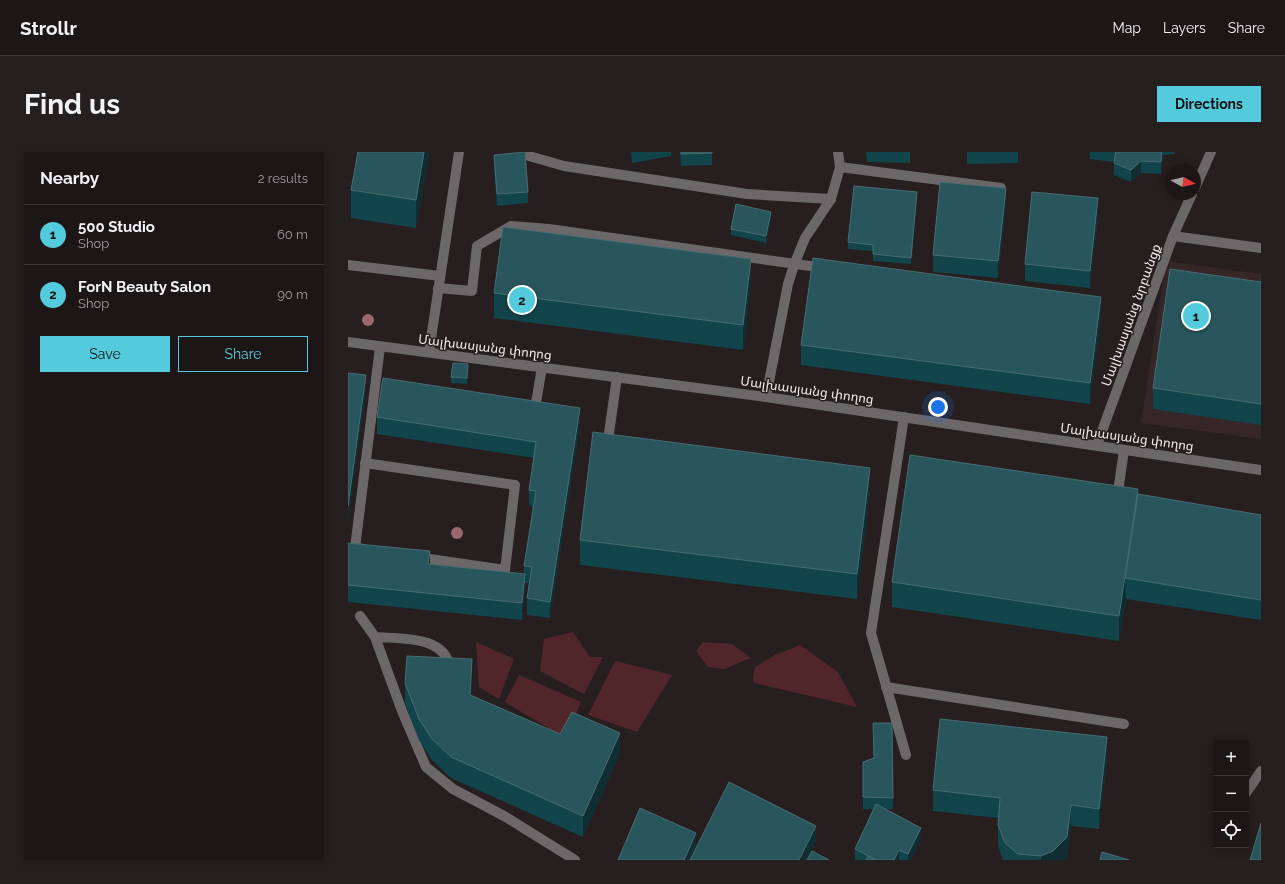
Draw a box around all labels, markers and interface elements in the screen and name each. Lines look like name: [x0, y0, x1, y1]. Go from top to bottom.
text: Strollr: [20, 17, 77, 39]
text: Map: [1113, 20, 1141, 36]
text: Layers: [1163, 20, 1206, 36]
text: Share: [1228, 20, 1265, 36]
button: Directions: [1157, 86, 1261, 122]
text: Find us: [24, 88, 120, 121]
north arrow: [1165, 164, 1201, 200]
text: Nearby: [40, 168, 99, 188]
text: 2 results: [258, 171, 308, 186]
text: 500 Studio: [78, 218, 155, 236]
text: 1: [50, 227, 56, 242]
text: 60 m: [277, 227, 308, 242]
text: Shop: [78, 236, 109, 251]
street label: Մալխասյանց նրբանցք: [1098, 242, 1164, 388]
text: ForN Beauty Salon: [78, 278, 211, 296]
pin: 2: [509, 285, 535, 315]
text: 2: [49, 287, 57, 302]
text: 90 m: [277, 287, 308, 302]
text: Shop: [78, 296, 109, 311]
pin: 1: [1183, 301, 1209, 331]
street label: Մալխասյանց փողոց: [417, 331, 553, 363]
button: Save: [40, 336, 170, 372]
button: Share: [178, 336, 308, 372]
street label: Մալխասյանց փողոց: [739, 373, 875, 407]
your location: [928, 397, 948, 417]
street label: Մալխասյանց փողոց: [1059, 420, 1195, 454]
map controls: [1213, 740, 1249, 848]
button: +: [1213, 740, 1249, 776]
button: −: [1213, 776, 1249, 812]
button: locate: [1213, 812, 1249, 848]

